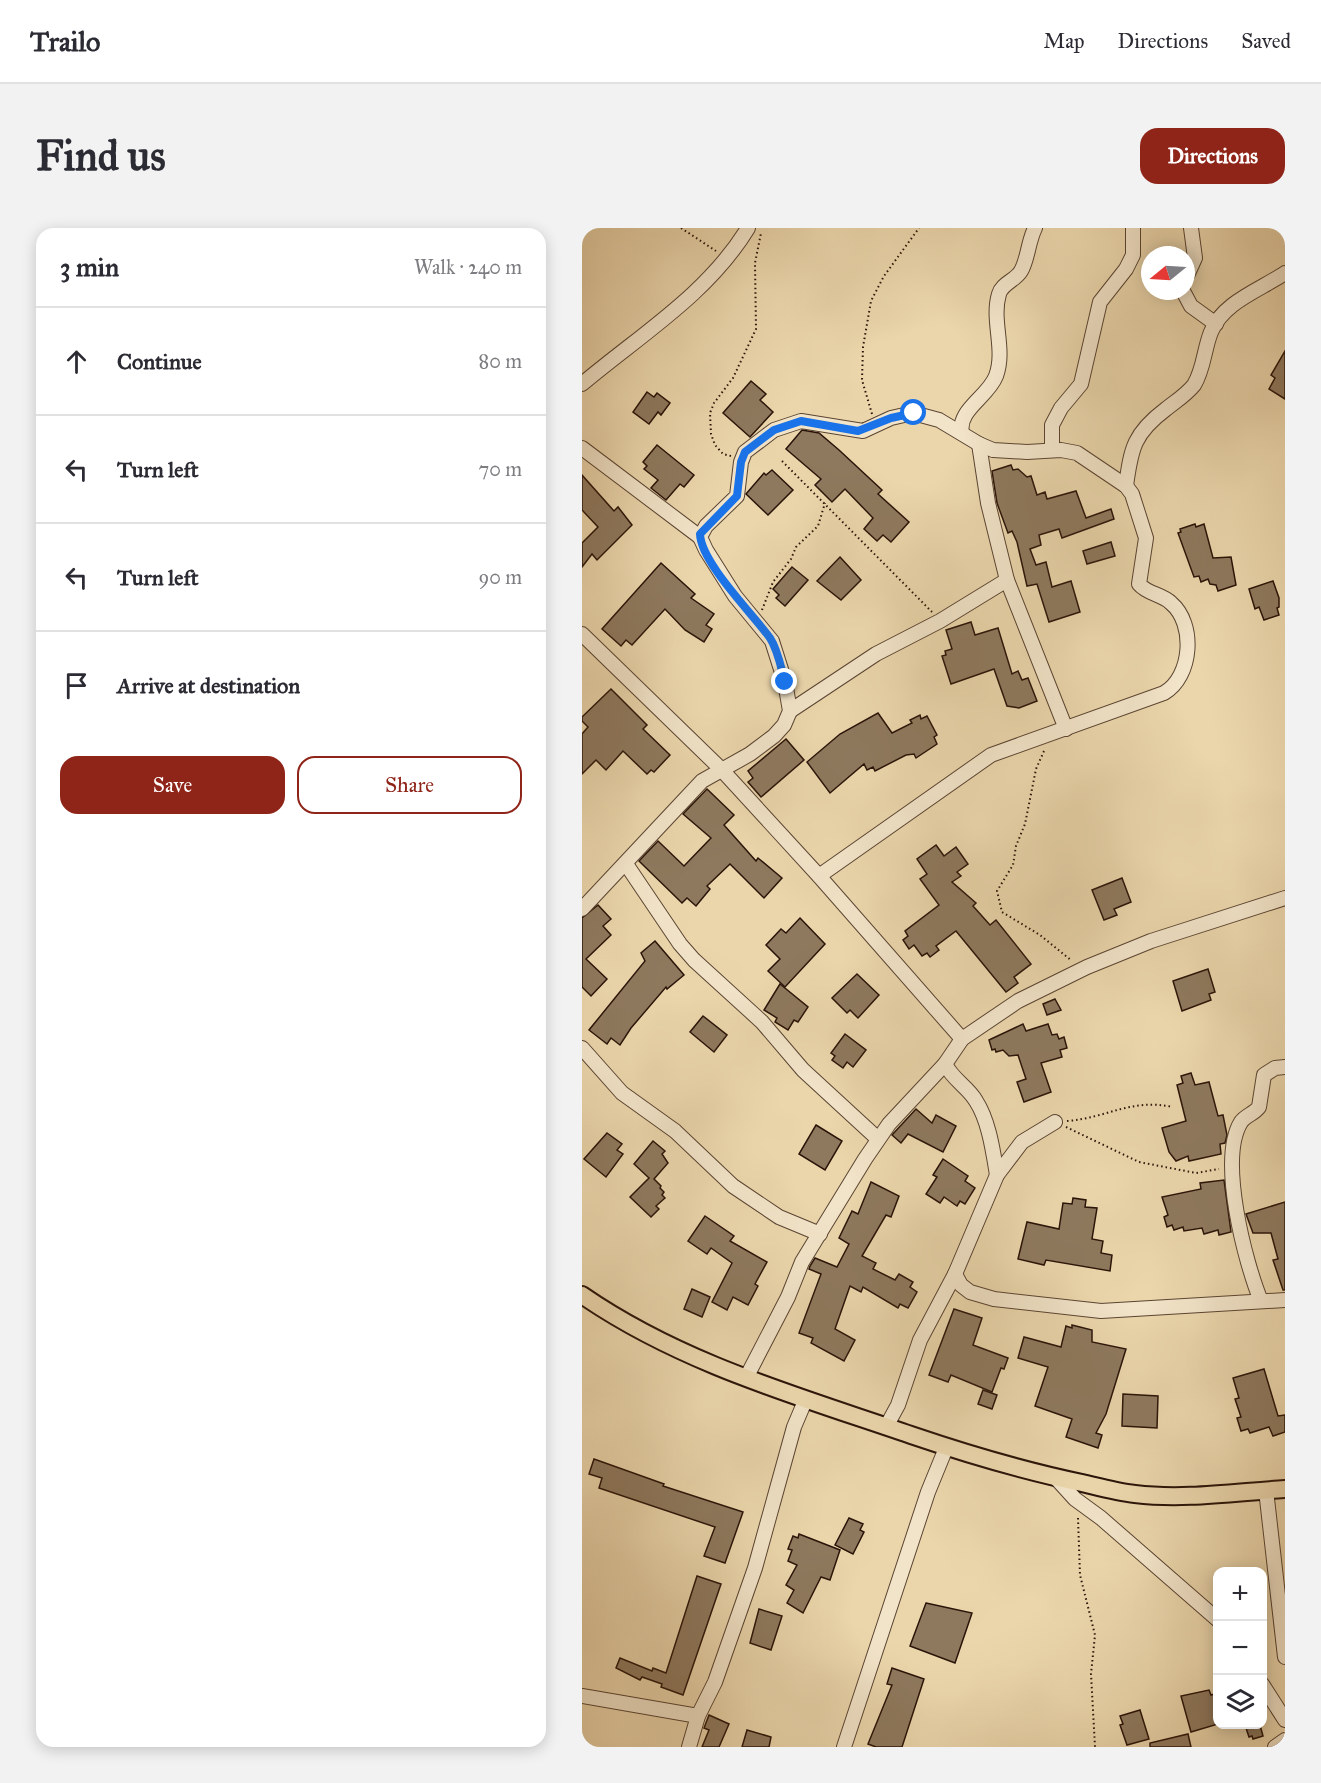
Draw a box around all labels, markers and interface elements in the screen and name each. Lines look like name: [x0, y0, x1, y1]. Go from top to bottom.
text: Trailo: [30, 24, 100, 59]
text: Map: [1044, 28, 1085, 54]
text: Directions: [1118, 28, 1208, 54]
text: Saved: [1241, 28, 1291, 54]
button: Directions: [1140, 128, 1285, 184]
text: Find us: [36, 130, 166, 182]
north arrow: [1141, 246, 1195, 300]
text: 3 min: [60, 251, 119, 283]
text: Walk · 240 m: [414, 255, 522, 279]
icon: ahead: [60, 345, 93, 378]
text: Continue: [117, 348, 202, 375]
text: 80 m: [479, 349, 522, 373]
route start: [900, 399, 926, 425]
icon: left: [60, 453, 93, 486]
text: Turn left: [117, 456, 199, 483]
text: 70 m: [479, 457, 522, 481]
icon: left: [60, 561, 93, 594]
text: Turn left: [117, 564, 199, 591]
text: 90 m: [479, 565, 522, 589]
route end: [771, 668, 797, 694]
icon: arrive: [60, 669, 93, 702]
text: Arrive at destination: [117, 672, 300, 699]
button: Save: [60, 756, 285, 814]
button: Share: [297, 756, 522, 814]
map controls: [1213, 1567, 1267, 1729]
button: +: [1213, 1567, 1267, 1621]
button: −: [1213, 1621, 1267, 1675]
button: layers: [1213, 1675, 1267, 1729]

